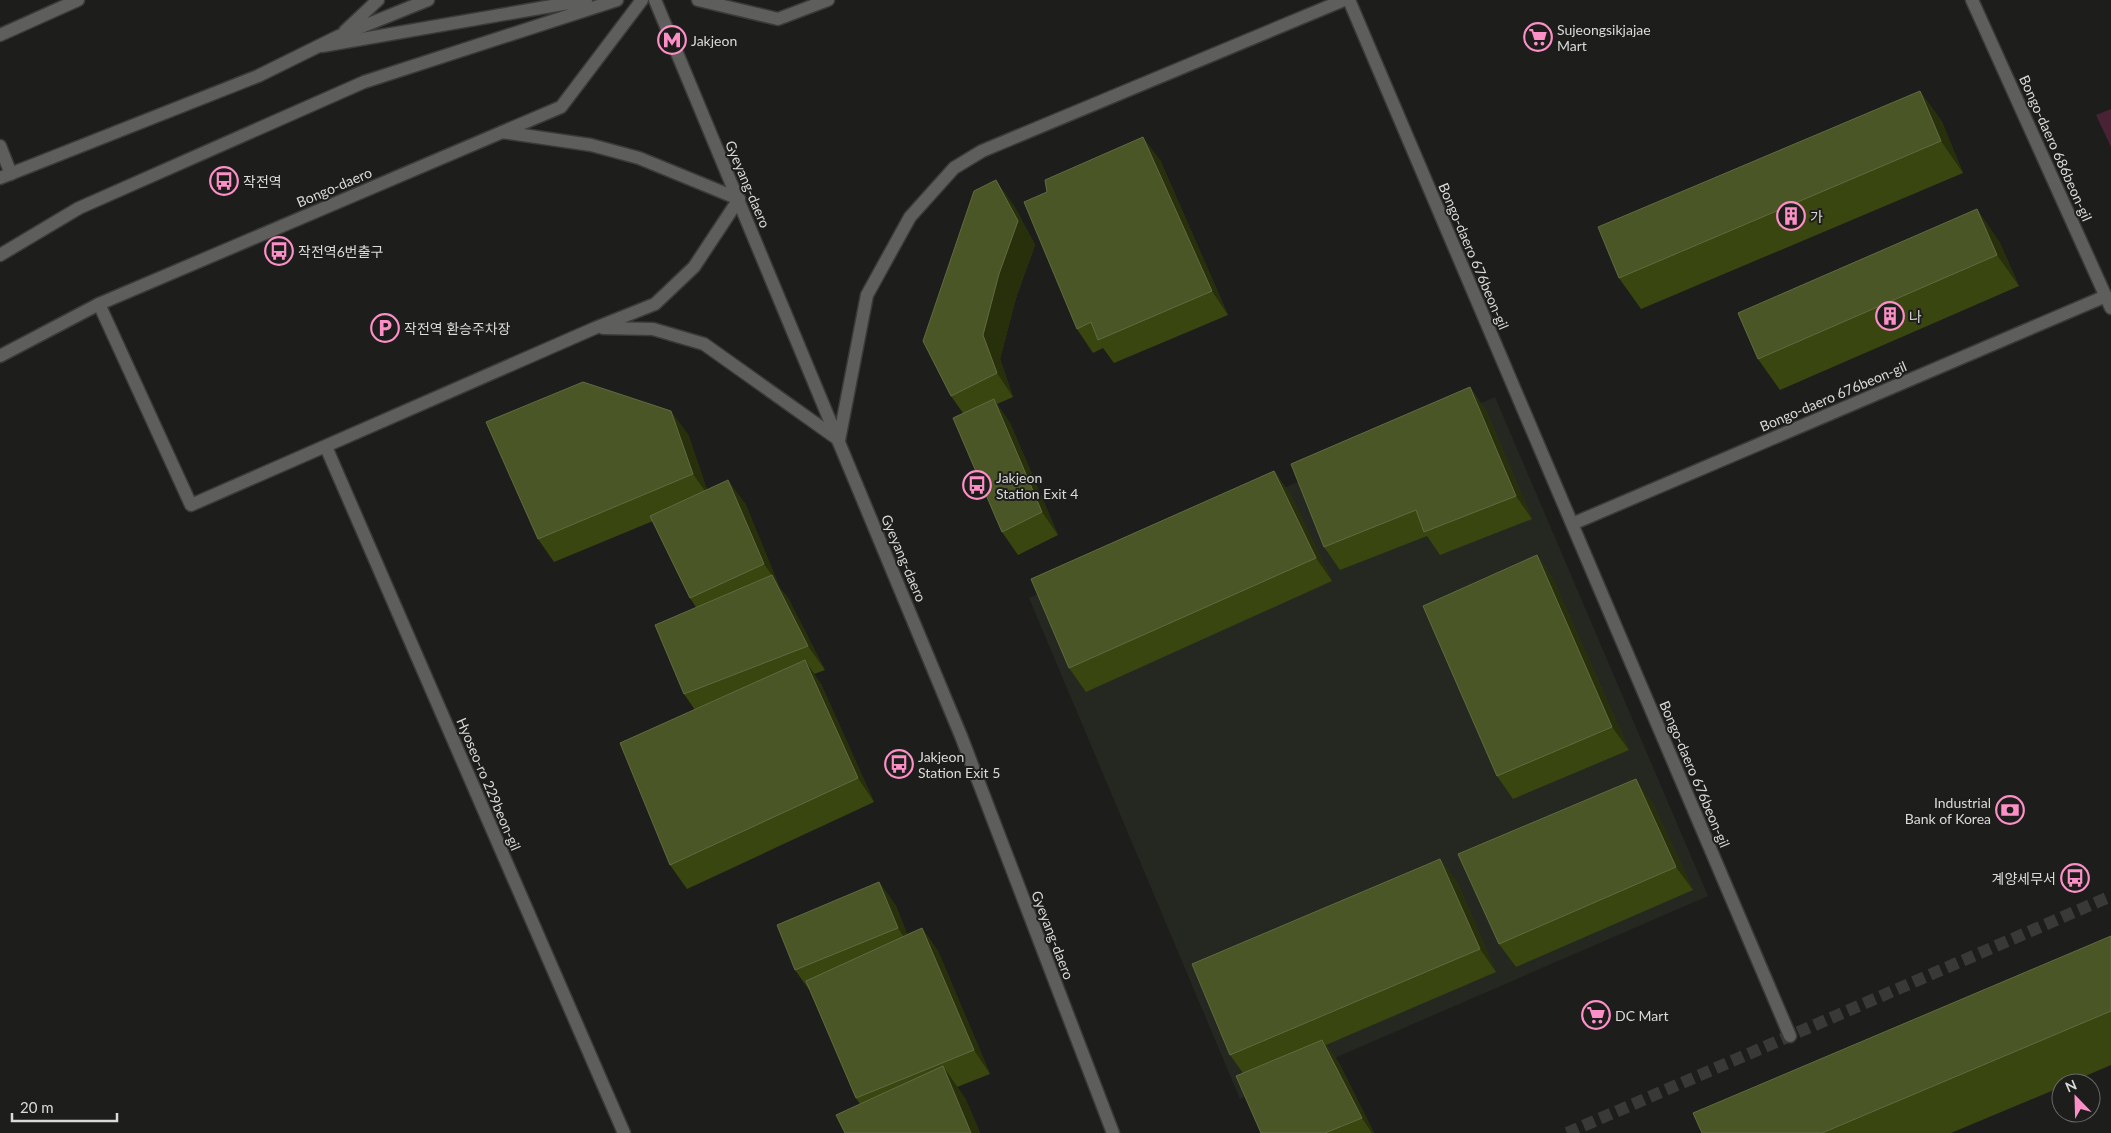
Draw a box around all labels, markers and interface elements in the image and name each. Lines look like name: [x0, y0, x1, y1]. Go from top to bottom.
place label: Sujeongsikjajae Mart: [1557, 21, 1651, 54]
supermarket icon: Sujeongsikjajae Mart: [1523, 22, 1553, 52]
metro station icon: Jakjeon: [657, 25, 687, 55]
place label: Jakjeon: [691, 32, 737, 49]
street label: Bongo-daero 686beon-gil: [2016, 72, 2096, 224]
street label: Gyeyang-daero: [722, 138, 774, 230]
street label: Bongo-daero: [294, 164, 374, 210]
bus stop icon: 작전역: [209, 166, 239, 196]
place label: 작전역: [243, 173, 282, 190]
street label: Bongo-daero 676beon-gil: [1435, 180, 1513, 332]
building icon: 가: [1776, 201, 1806, 231]
place label: 가: [1810, 208, 1823, 225]
bus stop icon: 작전역6번출구: [264, 236, 294, 266]
place label: 작전역6번출구: [298, 243, 384, 260]
building icon: 나: [1875, 301, 1905, 331]
place label: 나: [1909, 308, 1922, 325]
parking icon: 작전역 환승주차장: [370, 313, 400, 343]
place label: 작전역 환승주차장: [404, 320, 511, 337]
street label: Bongo-daero 676beon-gil: [1757, 357, 1909, 435]
place label: Jakjeon Station Exit 4: [996, 469, 1078, 502]
bus stop icon: Jakjeon Station Exit 4: [962, 470, 992, 500]
street label: Gyeyang-daero: [878, 512, 930, 604]
street label: Bongo-daero 676beon-gil: [1656, 698, 1734, 850]
street label: Hyoseo-ro 229beon-gil: [453, 715, 525, 853]
place label: Jakjeon Station Exit 5: [918, 748, 1000, 781]
bus stop icon: Jakjeon Station Exit 5: [884, 749, 914, 779]
place label: Industrial Bank of Korea: [1905, 794, 1991, 827]
bank icon: Industrial Bank of Korea: [1995, 795, 2025, 825]
bus stop icon: 계양세무서: [2060, 863, 2090, 893]
place label: 계양세무서: [1992, 870, 2056, 887]
street label: Gyeyang-daero: [1028, 888, 1078, 982]
supermarket icon: DC Mart: [1581, 1000, 1611, 1030]
place label: DC Mart: [1615, 1007, 1668, 1024]
north arrow: [2051, 1073, 2101, 1123]
text: N: [2062, 1076, 2079, 1096]
scale bar: [12, 1090, 118, 1122]
text: 20 m: [20, 1098, 54, 1116]

